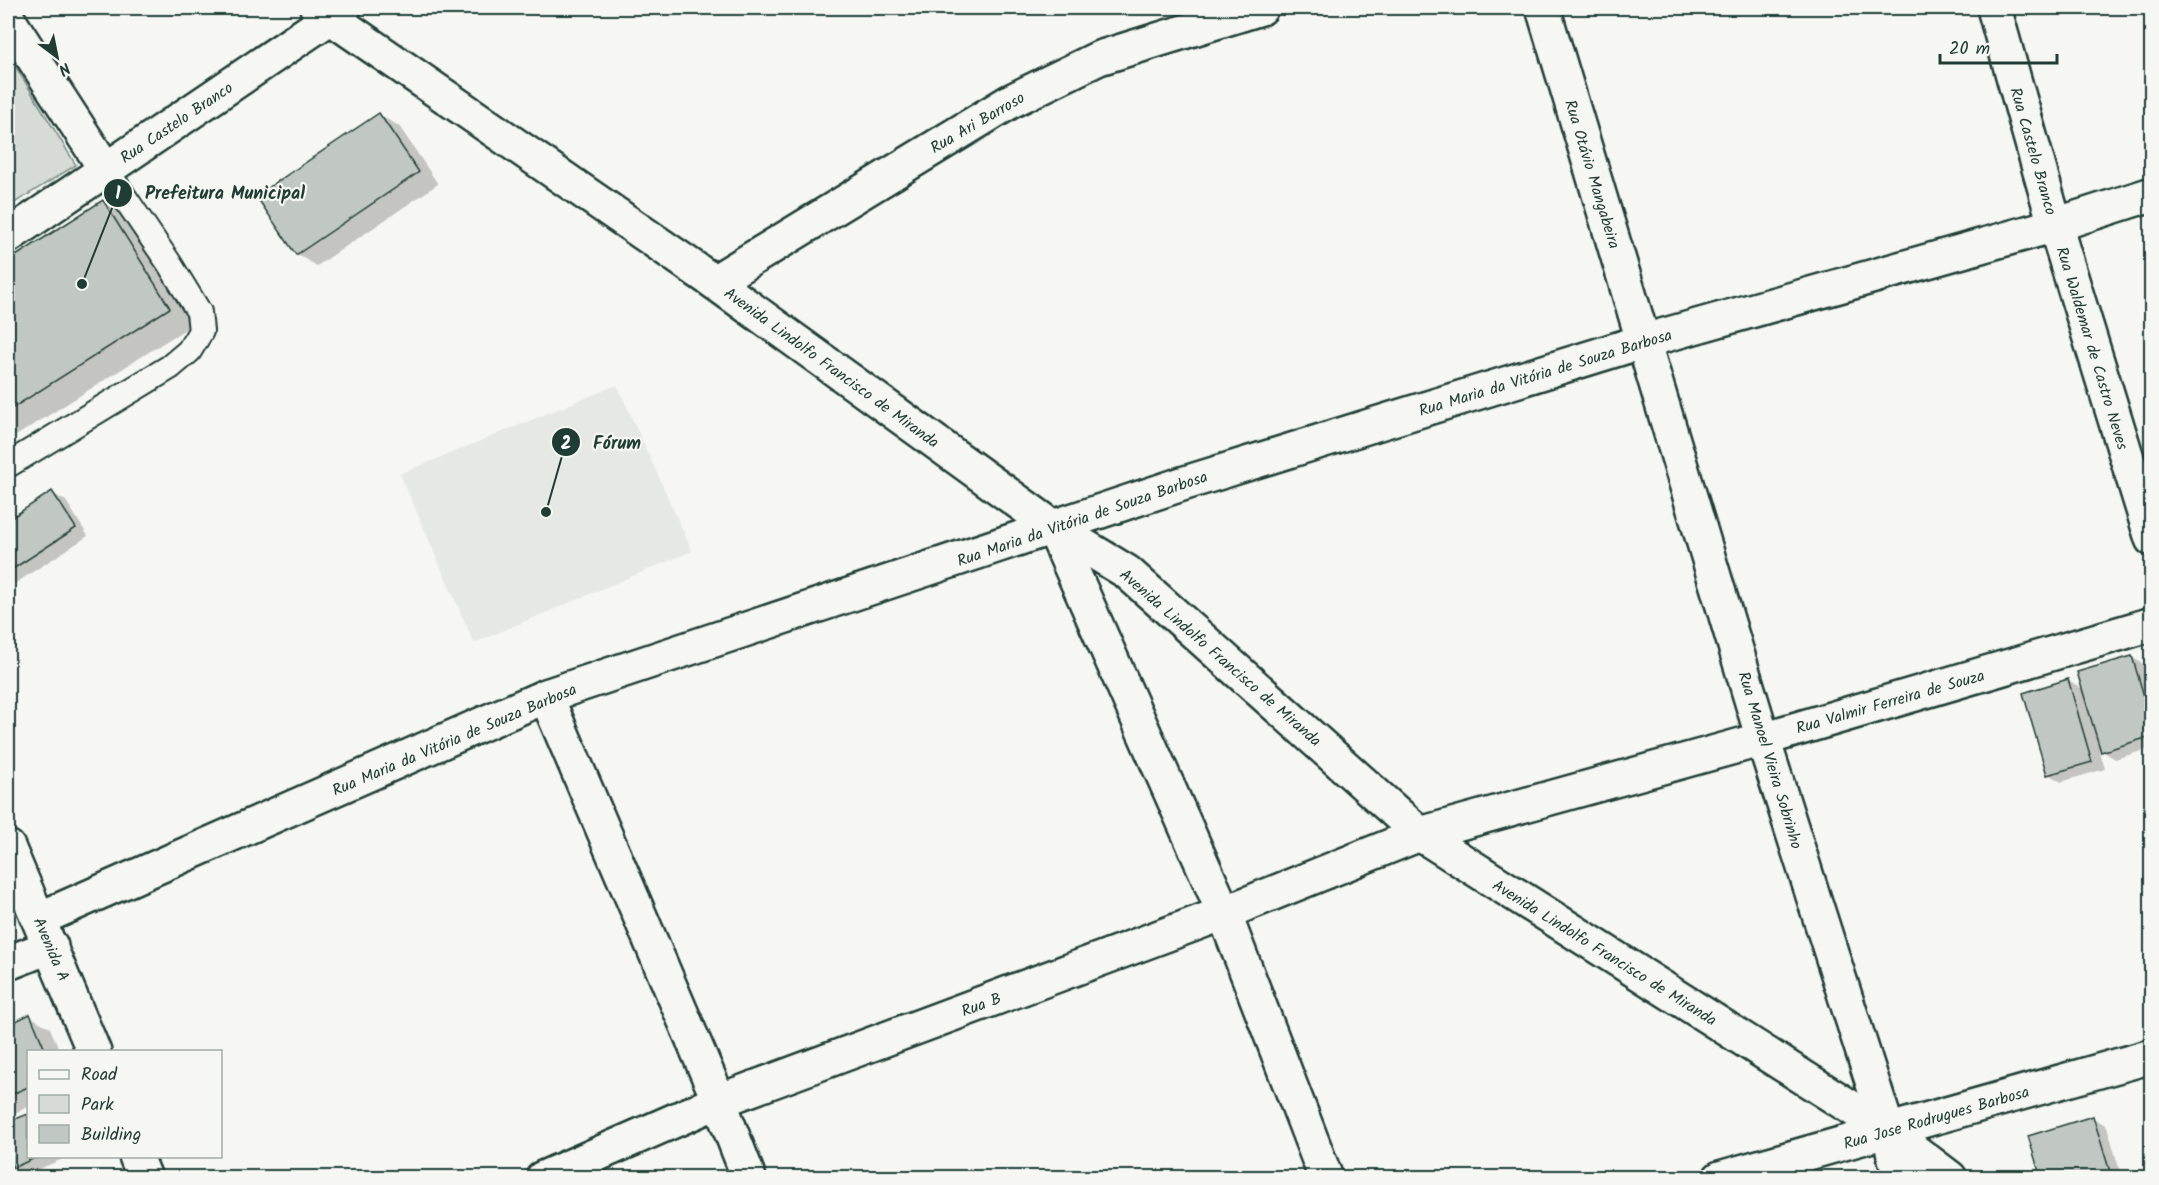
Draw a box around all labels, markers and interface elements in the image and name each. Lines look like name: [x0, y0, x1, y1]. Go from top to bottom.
north arrow: [27, 27, 87, 87]
scale bar: [1940, 27, 2057, 65]
text: 20 m: [1949, 35, 1990, 64]
text: N: [53, 55, 75, 82]
street label: Rua Castelo Branco: [115, 76, 238, 170]
street label: Rua Castelo Branco: [2002, 85, 2063, 218]
street label: Rua Ari Barroso: [926, 86, 1030, 161]
street label: Rua Otávio Mangabeira: [1557, 97, 1626, 252]
callout: Prefeitura Municipal: [103, 175, 317, 211]
text: 1: [115, 180, 121, 209]
text: Prefeitura Municipal: [145, 180, 305, 209]
street label: Rua Waldemar de Castro Neves: [2049, 244, 2134, 453]
street label: Avenida Lindolfo Francisco de Miranda: [718, 281, 944, 455]
street label: Rua Maria da Vitória de Souza Barbosa: [1416, 323, 1675, 424]
callout: Fórum: [551, 424, 653, 460]
text: 2: [561, 430, 571, 459]
text: Fórum: [593, 430, 641, 459]
street label: Rua Maria da Vitória de Souza Barbosa: [954, 465, 1211, 574]
street label: Avenida Lindolfo Francisco de Miranda: [1113, 563, 1327, 753]
street label: Rua Valmir Ferreira de Souza: [1793, 664, 1988, 741]
street label: Rua Manoel Vieira Sobrinho: [1731, 669, 1808, 852]
street label: Rua Maria da Vitória de Souza Barbosa: [328, 677, 581, 803]
street label: Avenida Lindolfo Francisco de Miranda: [1487, 874, 1721, 1033]
street label: Avenida A: [26, 914, 75, 986]
street label: Rua B: [958, 987, 1005, 1024]
legend: [27, 1050, 222, 1158]
text: Road: [81, 1061, 118, 1090]
street label: Rua Jose Rodrugues Barbosa: [1840, 1080, 2032, 1157]
text: Park: [81, 1091, 114, 1120]
text: Building: [81, 1121, 141, 1150]

